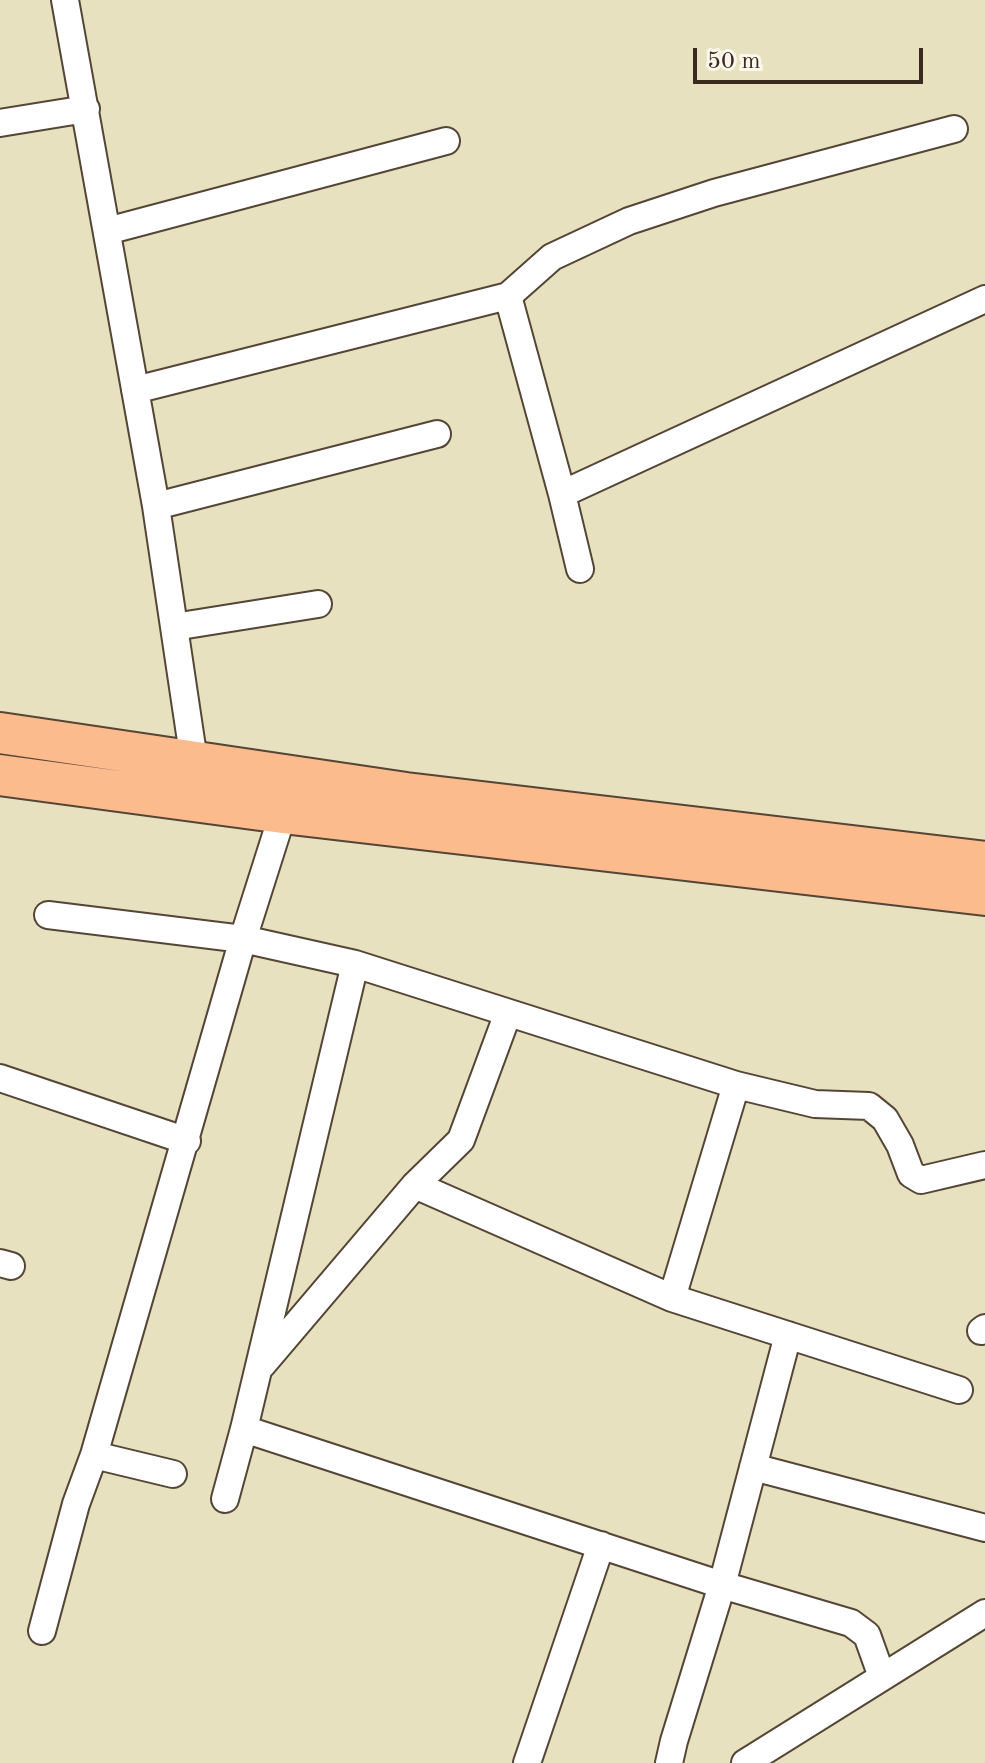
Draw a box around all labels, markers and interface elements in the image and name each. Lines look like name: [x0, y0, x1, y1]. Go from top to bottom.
scale bar: [697, 32, 927, 82]
text: 50 m: [707, 50, 761, 74]

